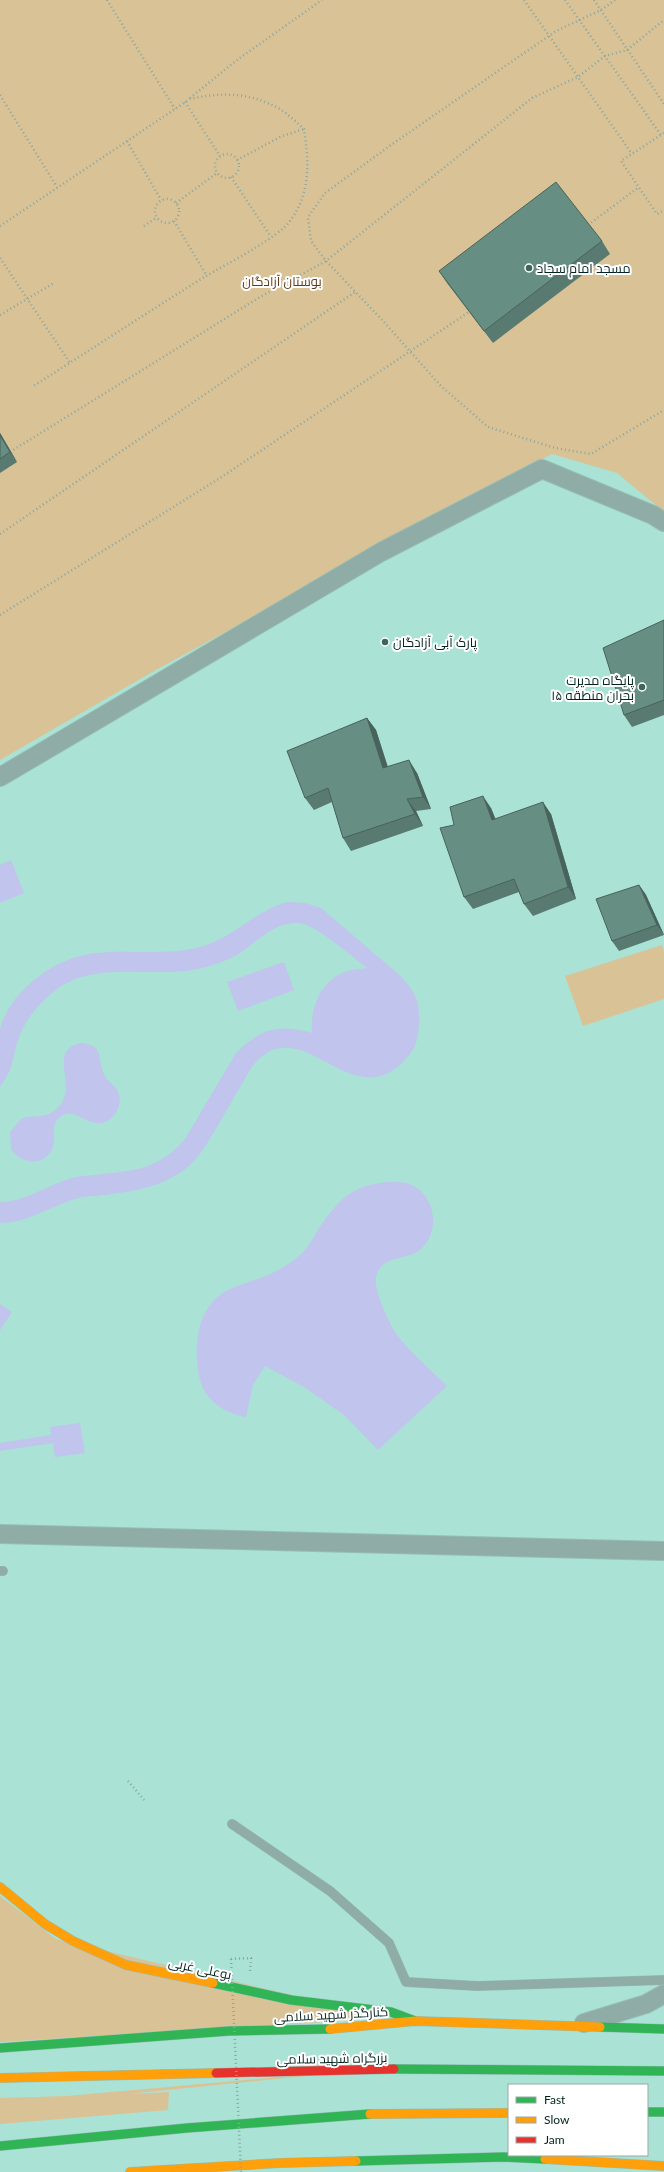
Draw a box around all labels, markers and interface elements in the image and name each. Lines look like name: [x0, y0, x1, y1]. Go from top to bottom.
place label: مسجد امام سجاد: [537, 260, 631, 278]
marker: مسجد امام سجاد: [524, 263, 534, 273]
park label: بوستان آزادگان: [242, 273, 322, 289]
place label: پارک آبی آزادگان: [393, 634, 478, 652]
marker: پارک آبی آزادگان: [380, 637, 390, 647]
place label: پایگاه مدیرت بحران منطقه ۱۵: [551, 672, 635, 703]
marker: پایگاه مدیرت بحران منطقه ۱۵: [637, 682, 647, 692]
street label: بوعلی غربی: [167, 1954, 233, 1982]
street label: کنارگذر شهید سلامی: [273, 2003, 389, 2025]
street label: بزرگراه شهید سلامی: [277, 2049, 387, 2067]
legend: [508, 2084, 648, 2156]
text: Fast: [544, 2092, 566, 2107]
text: Slow: [544, 2112, 570, 2127]
text: Jam: [544, 2132, 565, 2147]

